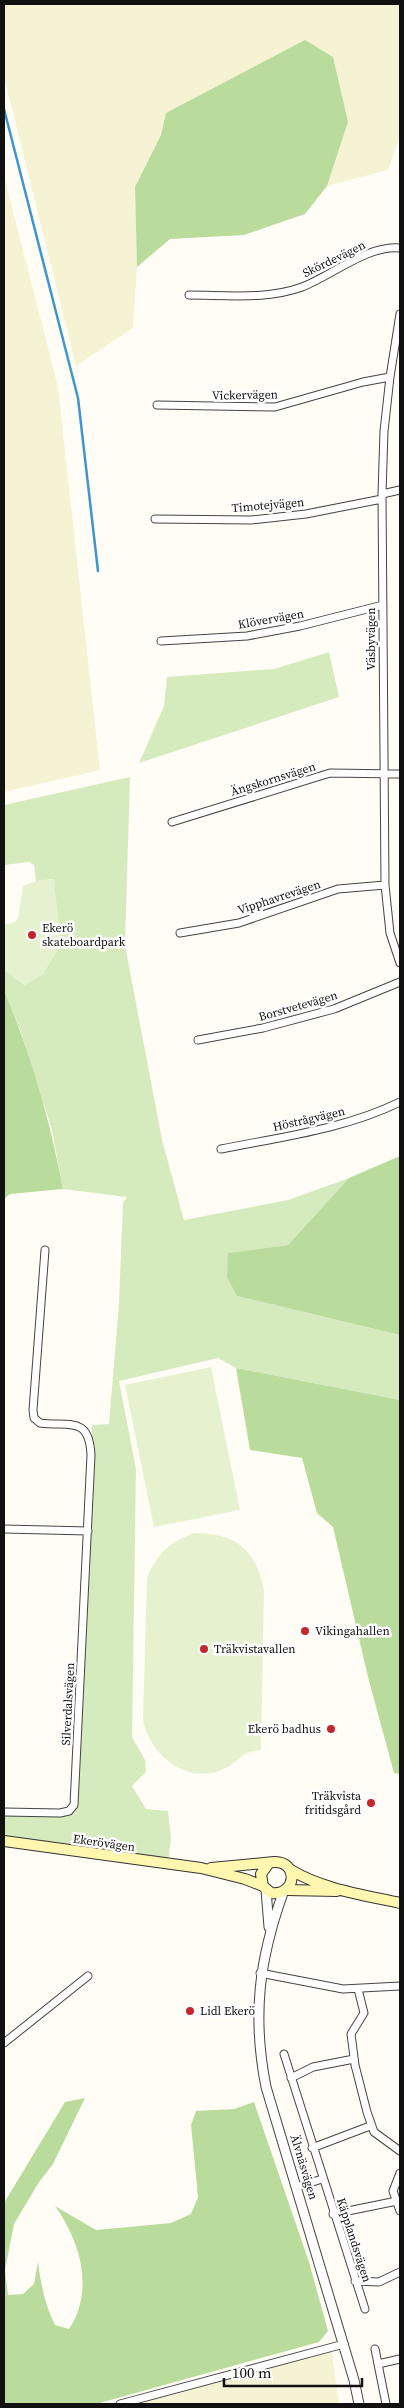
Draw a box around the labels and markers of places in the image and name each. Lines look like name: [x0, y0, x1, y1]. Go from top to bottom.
place label: Ekerö skateboardpark: [42, 920, 126, 950]
marker: Ekerö skateboardpark: [26, 929, 38, 941]
place label: Vikingahallen: [315, 1623, 390, 1639]
marker: Vikingahallen: [299, 1625, 311, 1637]
place label: Träkvistavallen: [214, 1641, 296, 1657]
marker: Träkvistavallen: [198, 1643, 210, 1655]
place label: Ekerö badhus: [248, 1721, 321, 1737]
marker: Ekerö badhus: [325, 1723, 337, 1735]
place label: Träkvista fritidsgård: [305, 1788, 362, 1818]
marker: Träkvista fritidsgård: [365, 1797, 377, 1809]
place label: Lidl Ekerö: [200, 2003, 256, 2019]
marker: Lidl Ekerö: [184, 2005, 196, 2017]

